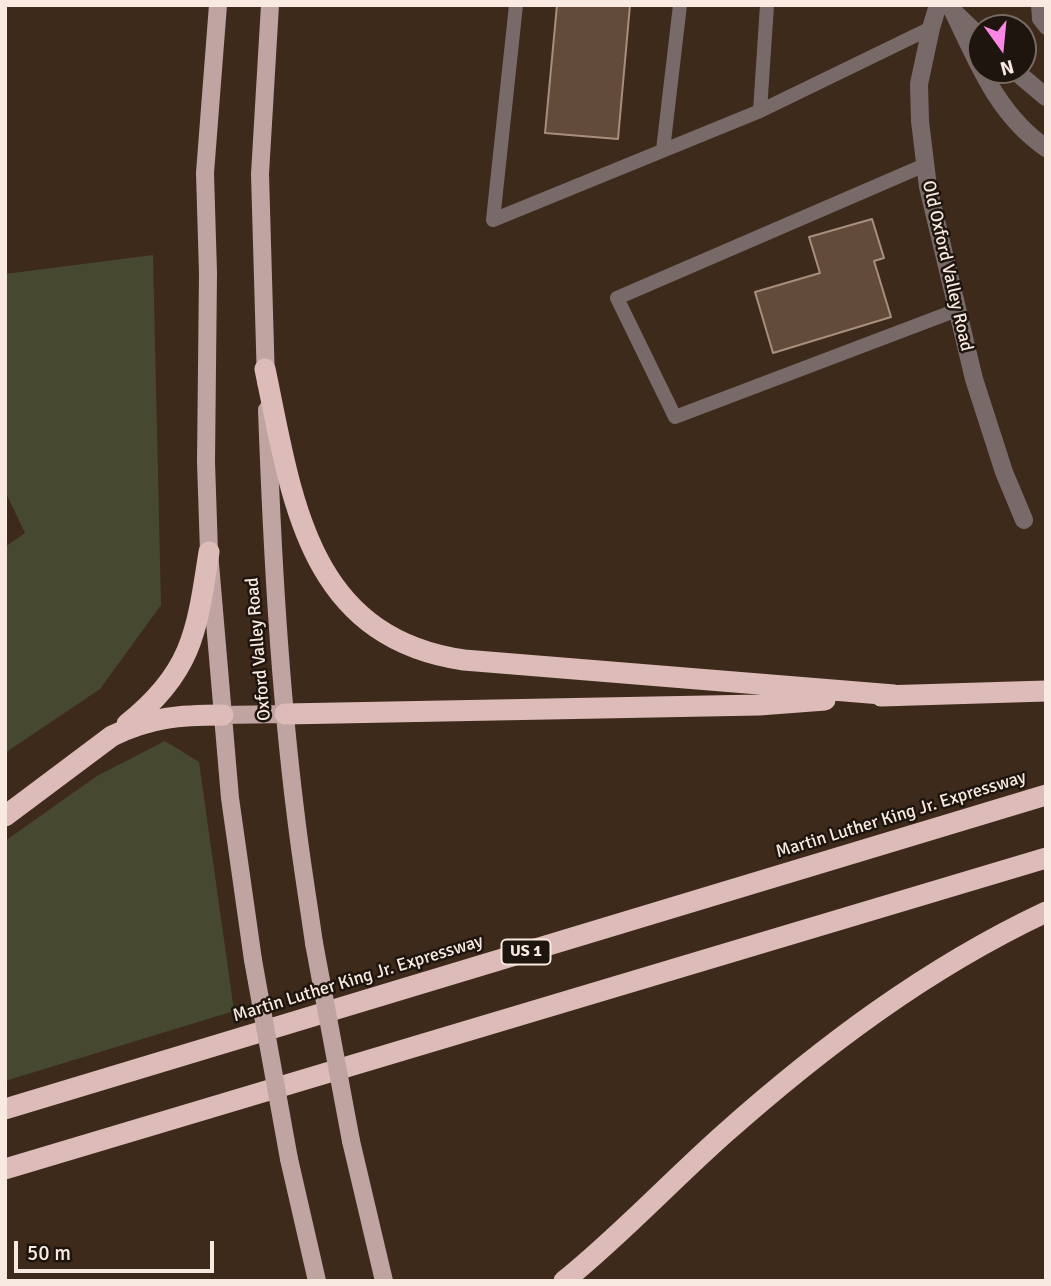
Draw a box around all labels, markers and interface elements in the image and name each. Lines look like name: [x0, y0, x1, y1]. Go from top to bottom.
north arrow: [967, 14, 1037, 84]
text: N: [997, 54, 1016, 81]
street label: Old Oxford Valley Road: [917, 179, 977, 353]
street label: Oxford Valley Road: [242, 576, 276, 722]
street label: Martin Luther King Jr. Expressway: [773, 767, 1029, 863]
street label: Martin Luther King Jr. Expressway: [230, 931, 486, 1027]
road number: US 1: [502, 940, 550, 964]
scale bar: [18, 1226, 217, 1270]
text: 50 m: [27, 1240, 71, 1266]

